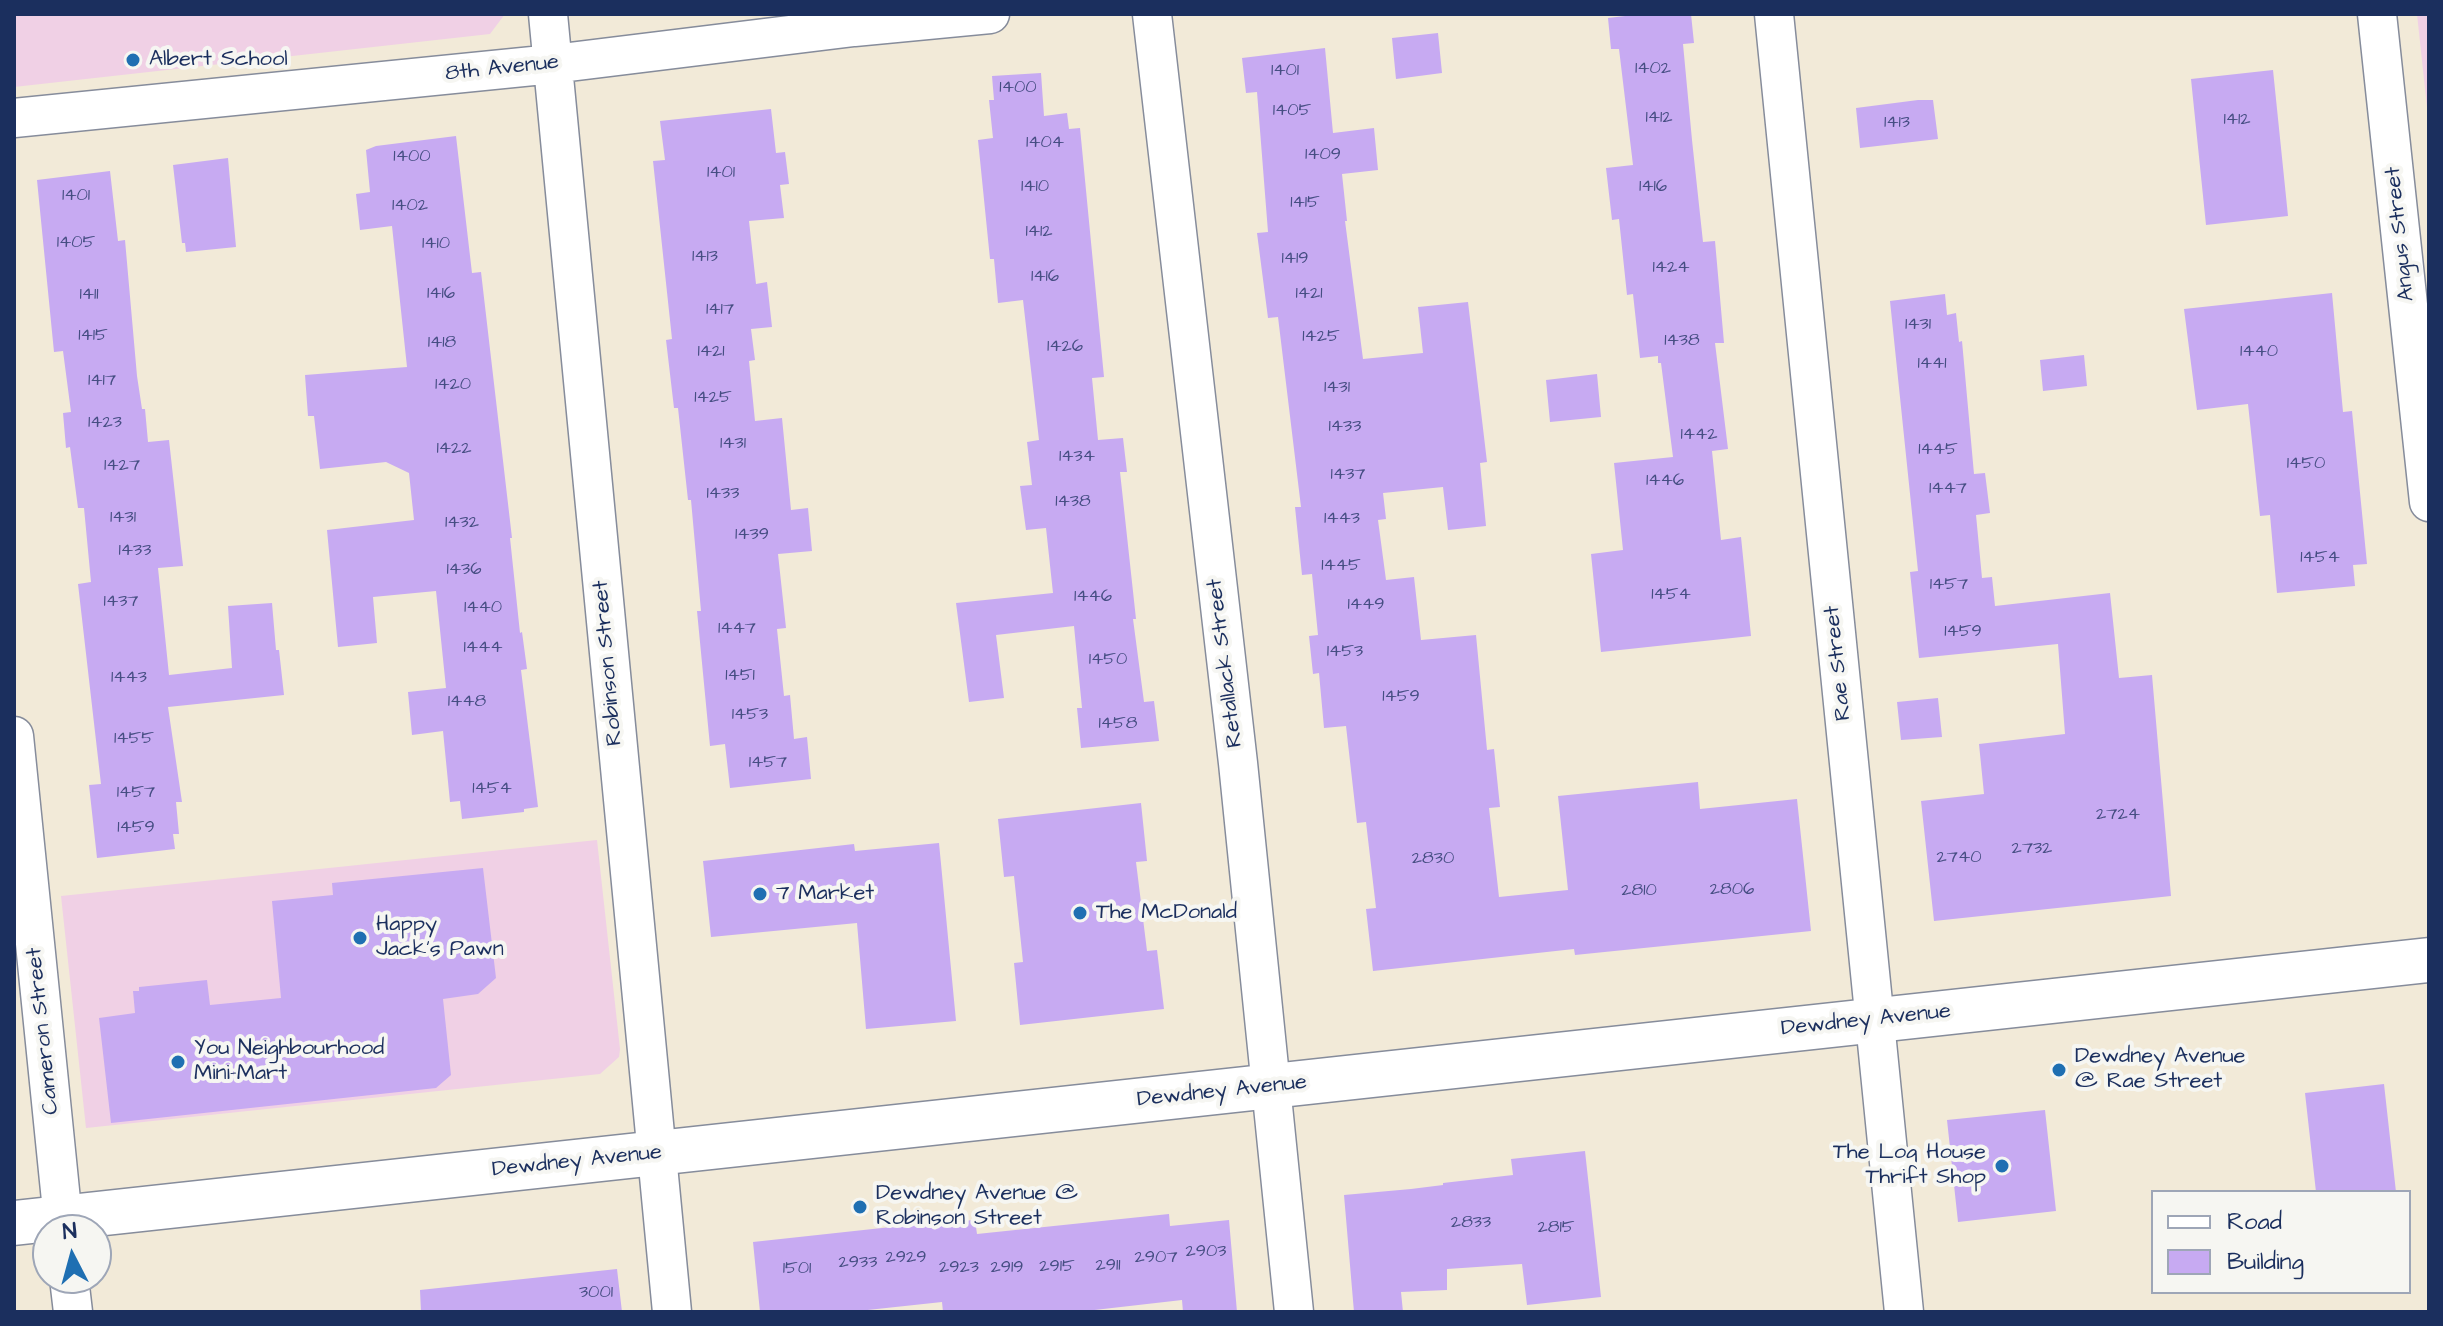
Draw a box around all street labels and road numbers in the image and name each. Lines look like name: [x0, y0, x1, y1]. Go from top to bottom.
street label: 8th Avenue: [444, 50, 560, 88]
street label: Angus Street: [2381, 165, 2421, 303]
street label: Retallack Street: [1203, 577, 1249, 749]
street label: Robinson Street: [589, 579, 629, 747]
street label: Rae Street: [1820, 604, 1858, 722]
street label: Cameron Street: [22, 946, 66, 1116]
street label: Dewdney Avenue: [1780, 999, 1952, 1043]
street label: Dewdney Avenue: [1136, 1070, 1308, 1114]
street label: Dewdney Avenue: [491, 1140, 663, 1184]

